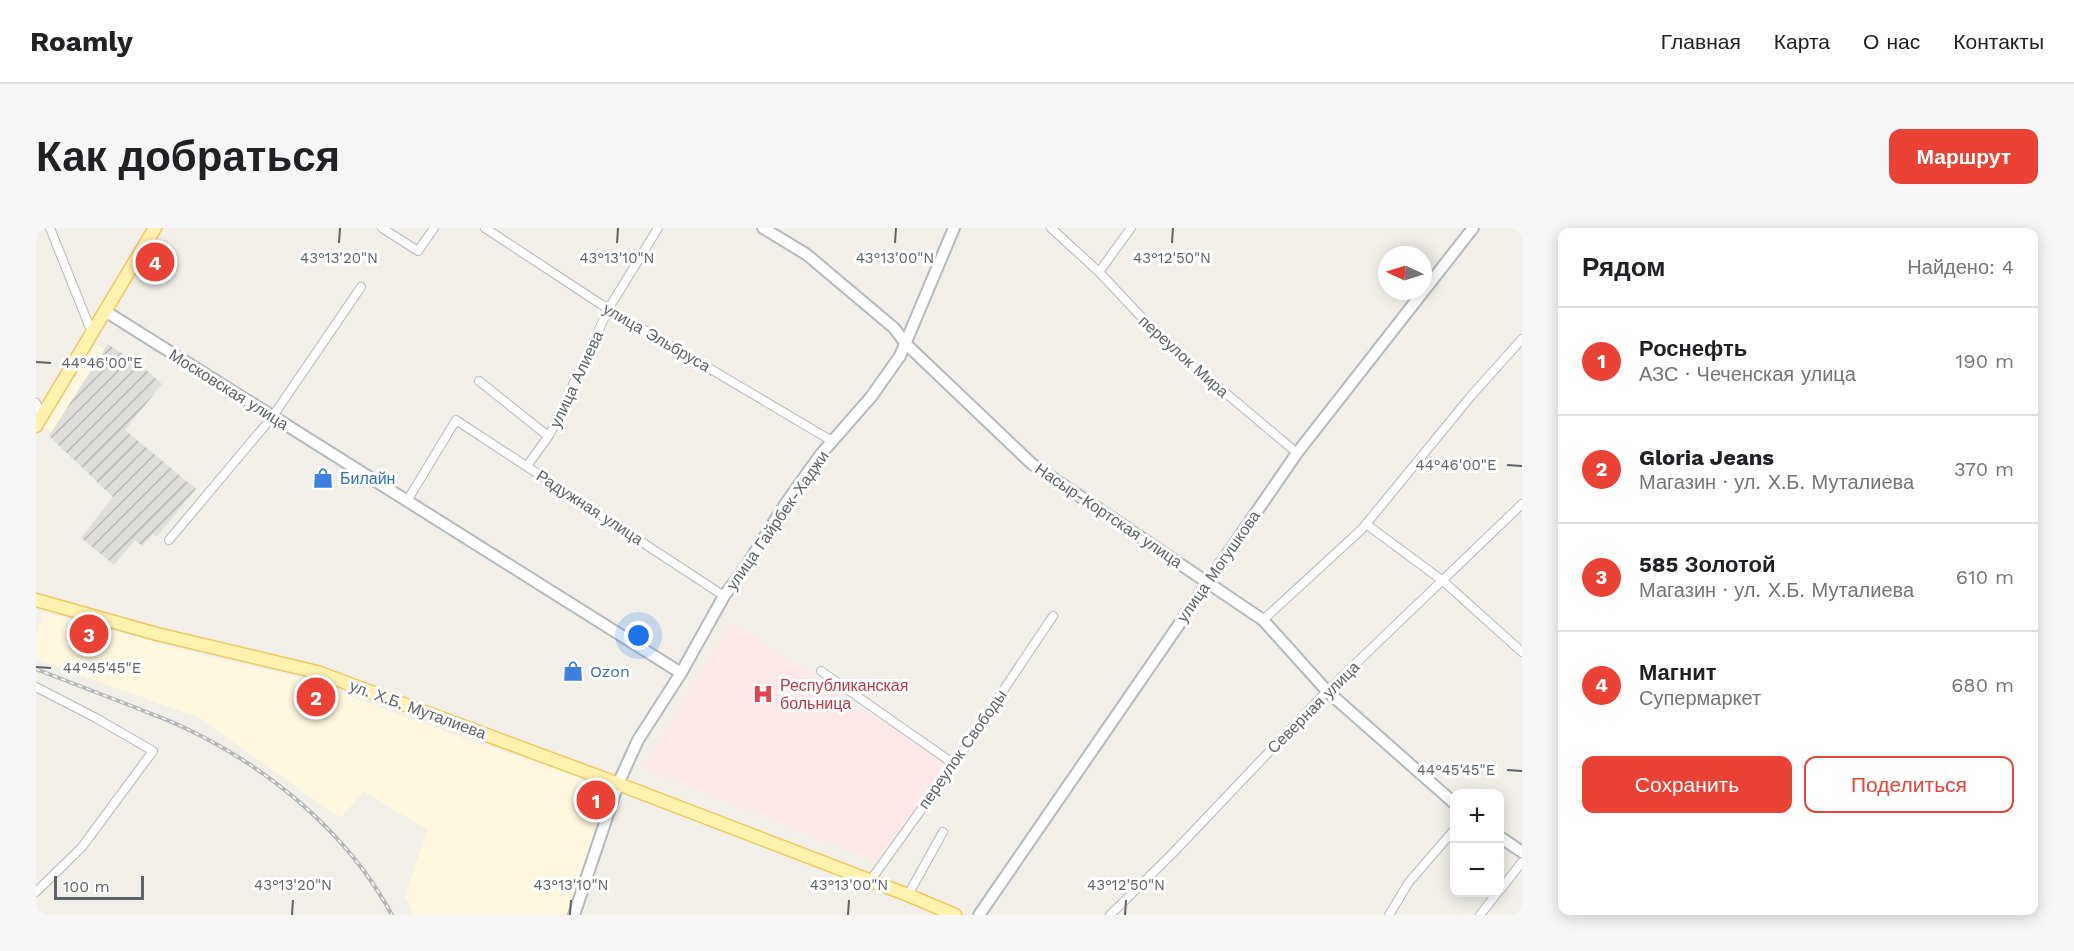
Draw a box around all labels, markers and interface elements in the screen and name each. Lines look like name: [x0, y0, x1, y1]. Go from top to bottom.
text: Roamly: [30, 25, 133, 58]
text: Главная: [1661, 29, 1741, 54]
text: Карта: [1774, 29, 1830, 54]
text: О нас: [1863, 29, 1920, 54]
text: Контакты: [1953, 29, 2044, 54]
button: Маршрут: [1889, 129, 2038, 184]
text: Как добраться: [36, 132, 340, 181]
pin: 4: [136, 240, 174, 285]
north arrow: [1378, 246, 1432, 300]
text: 43°13'20"N: [300, 249, 378, 267]
text: 43°13'10"N: [579, 249, 655, 267]
text: 43°13'00"N: [856, 249, 934, 267]
text: 43°12'50"N: [1133, 249, 1211, 267]
text: Рядом: [1582, 252, 1665, 282]
text: Найдено: 4: [1907, 255, 2014, 279]
street label: улица Эльбруса: [600, 299, 714, 376]
street label: переулок Мира: [1135, 311, 1232, 402]
street label: улица Алиева: [546, 328, 607, 431]
text: Роснефть: [1639, 336, 1747, 361]
street label: Московская улица: [166, 345, 292, 434]
text: 1: [1597, 349, 1606, 373]
text: 190 m: [1956, 349, 2014, 373]
text: 44°46'00"E: [62, 354, 142, 372]
text: АЗС · Чеченская улица: [1639, 362, 1856, 386]
text: Gloria Jeans: [1639, 445, 1774, 470]
street label: улица Гайрбек-Хаджи: [722, 447, 833, 594]
text: 44°46'00"E: [1416, 456, 1496, 474]
text: 2: [1596, 457, 1607, 481]
text: 370 m: [1954, 457, 2014, 481]
street label: Насыр-Кортская улица: [1032, 459, 1186, 572]
shop icon: Билайн: [311, 466, 335, 490]
street label: Радужная улица: [533, 466, 647, 549]
place label: Билайн: [340, 469, 395, 488]
text: Магазин · ул. Х.Б. Муталиева: [1639, 470, 1914, 494]
street label: улица Могушкова: [1173, 507, 1264, 626]
text: 585 Золотой: [1639, 552, 1775, 577]
text: 3: [1596, 565, 1607, 589]
text: 610 m: [1956, 565, 2014, 589]
text: Магазин · ул. Х.Б. Муталиева: [1639, 578, 1914, 602]
pin: 3: [70, 612, 108, 656]
your location: [624, 621, 653, 650]
street label: Северная улица: [1263, 657, 1363, 757]
text: 44°45'45"E: [63, 659, 141, 677]
shop icon: Ozon: [561, 659, 585, 683]
text: Магнит: [1639, 660, 1717, 685]
place label: Ozon: [590, 662, 630, 681]
text: 4: [1595, 673, 1608, 697]
text: 680 m: [1951, 673, 2014, 697]
pin: 2: [296, 674, 336, 720]
street label: ул. Х.Б. Муталиева: [347, 676, 489, 743]
place label: Республиканская больница: [780, 676, 908, 713]
hospital icon: Республиканская больница: [751, 682, 775, 706]
street label: переулок Свободы: [914, 686, 1011, 812]
text: Супермаркет: [1639, 686, 1761, 710]
button: Сохранить: [1582, 756, 1792, 813]
button: Поделиться: [1804, 756, 2014, 813]
text: 44°45'45"E: [1417, 761, 1495, 779]
pin: 1: [576, 778, 616, 822]
map controls: [1450, 789, 1504, 897]
button: +: [1450, 789, 1504, 843]
button: −: [1450, 843, 1504, 897]
scale bar: [54, 873, 144, 900]
text: 43°13'20"N: [254, 876, 332, 894]
text: 43°13'10"N: [533, 876, 609, 894]
text: 43°13'00"N: [810, 876, 888, 894]
text: 43°12'50"N: [1087, 876, 1165, 894]
text: 100 m: [63, 877, 110, 896]

